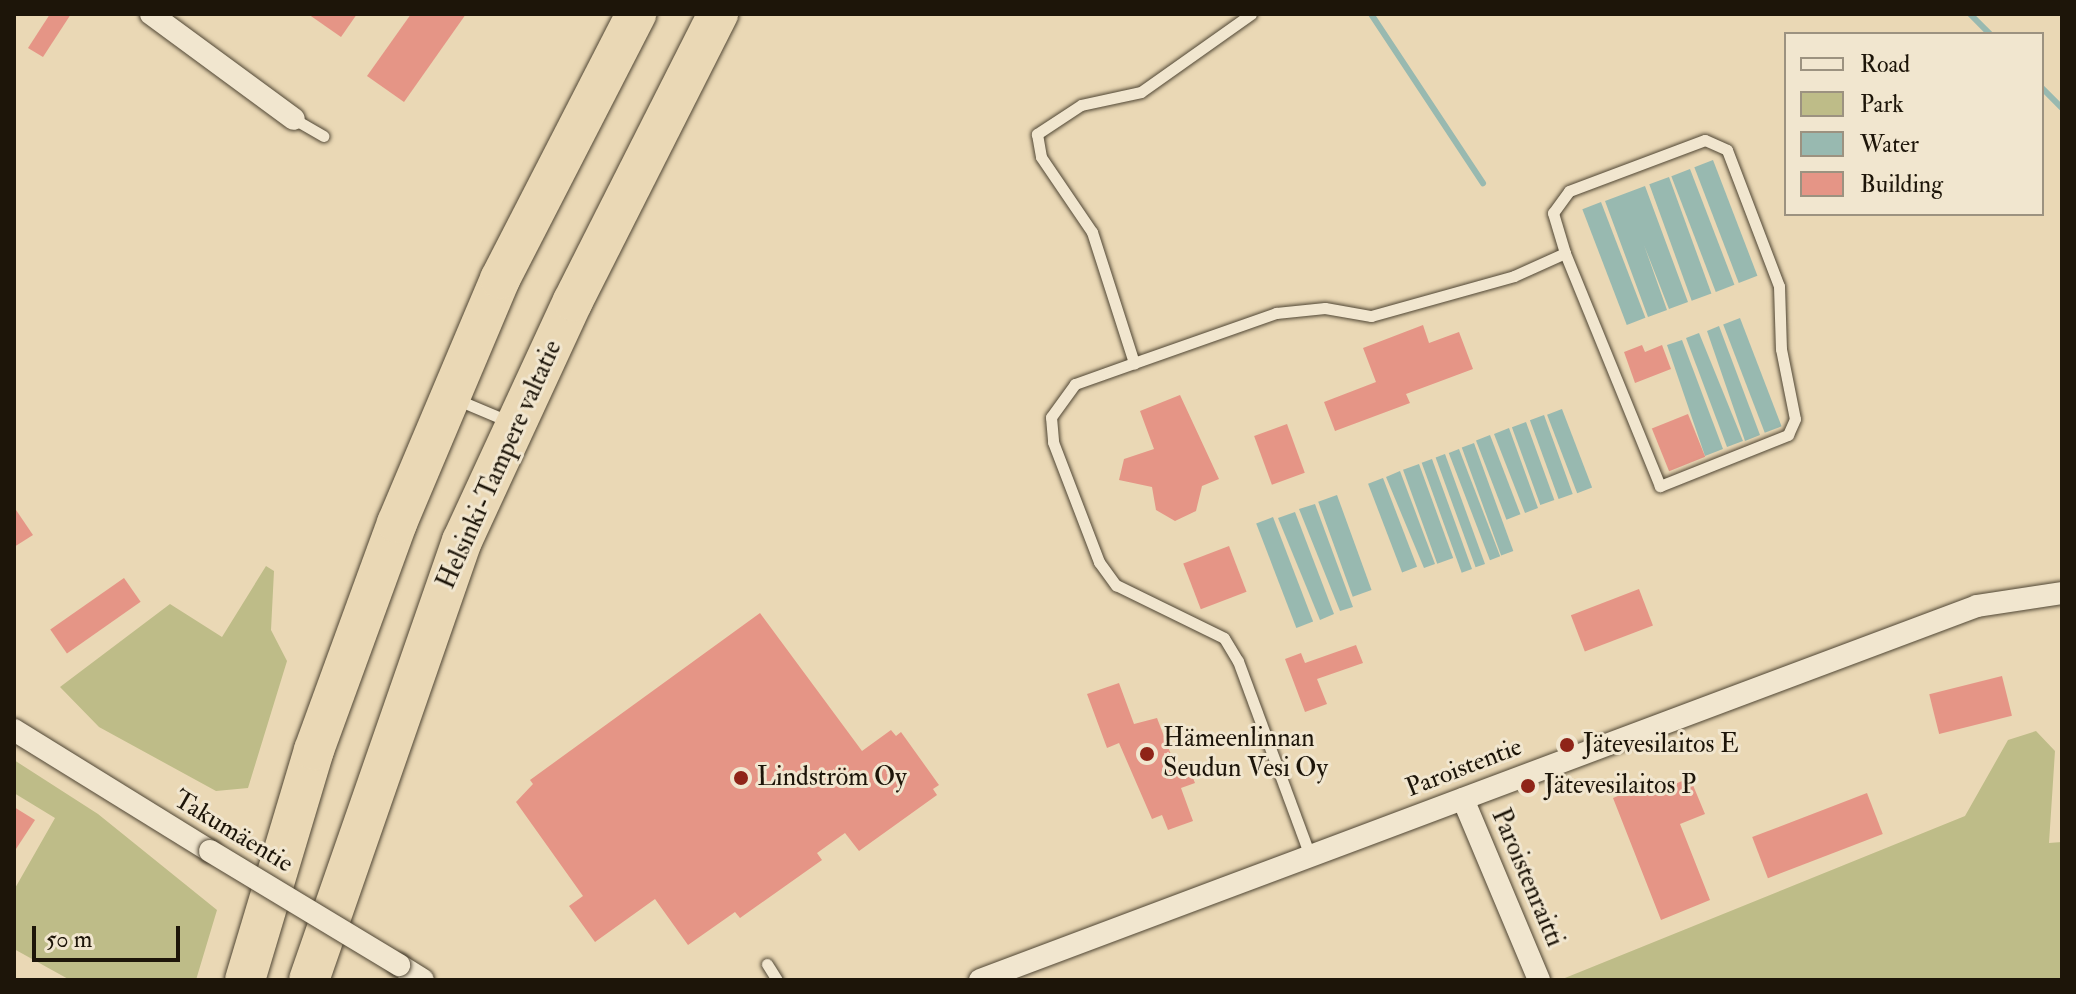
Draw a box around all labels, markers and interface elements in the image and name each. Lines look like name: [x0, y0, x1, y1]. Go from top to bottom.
legend: [1784, 32, 2044, 216]
text: Road: [1860, 49, 1910, 80]
text: Park: [1860, 89, 1904, 120]
text: Water: [1860, 129, 1919, 160]
text: Building: [1860, 169, 1943, 200]
street label: Helsinki-Tampere valtatie: [431, 336, 569, 594]
place label: Hämeenlinnan Seudun Vesi Oy: [1163, 723, 1328, 784]
place label: Jätevesilaitos E: [1583, 729, 1739, 761]
street label: Paroistentie: [1402, 732, 1526, 804]
marker: Jätevesilaitos E: [1558, 736, 1576, 754]
marker: Hämeenlinnan Seudun Vesi Oy: [1138, 745, 1156, 763]
place label: Lindström Oy: [757, 762, 907, 794]
marker: Lindström Oy: [732, 769, 750, 787]
place label: Jätevesilaitos P: [1544, 770, 1696, 802]
marker: Jätevesilaitos P: [1519, 777, 1537, 795]
street label: Takumäentie: [168, 784, 298, 880]
street label: Paroistenraitti: [1484, 804, 1570, 952]
scale bar: [36, 910, 184, 960]
text: 50 m: [46, 924, 92, 955]

